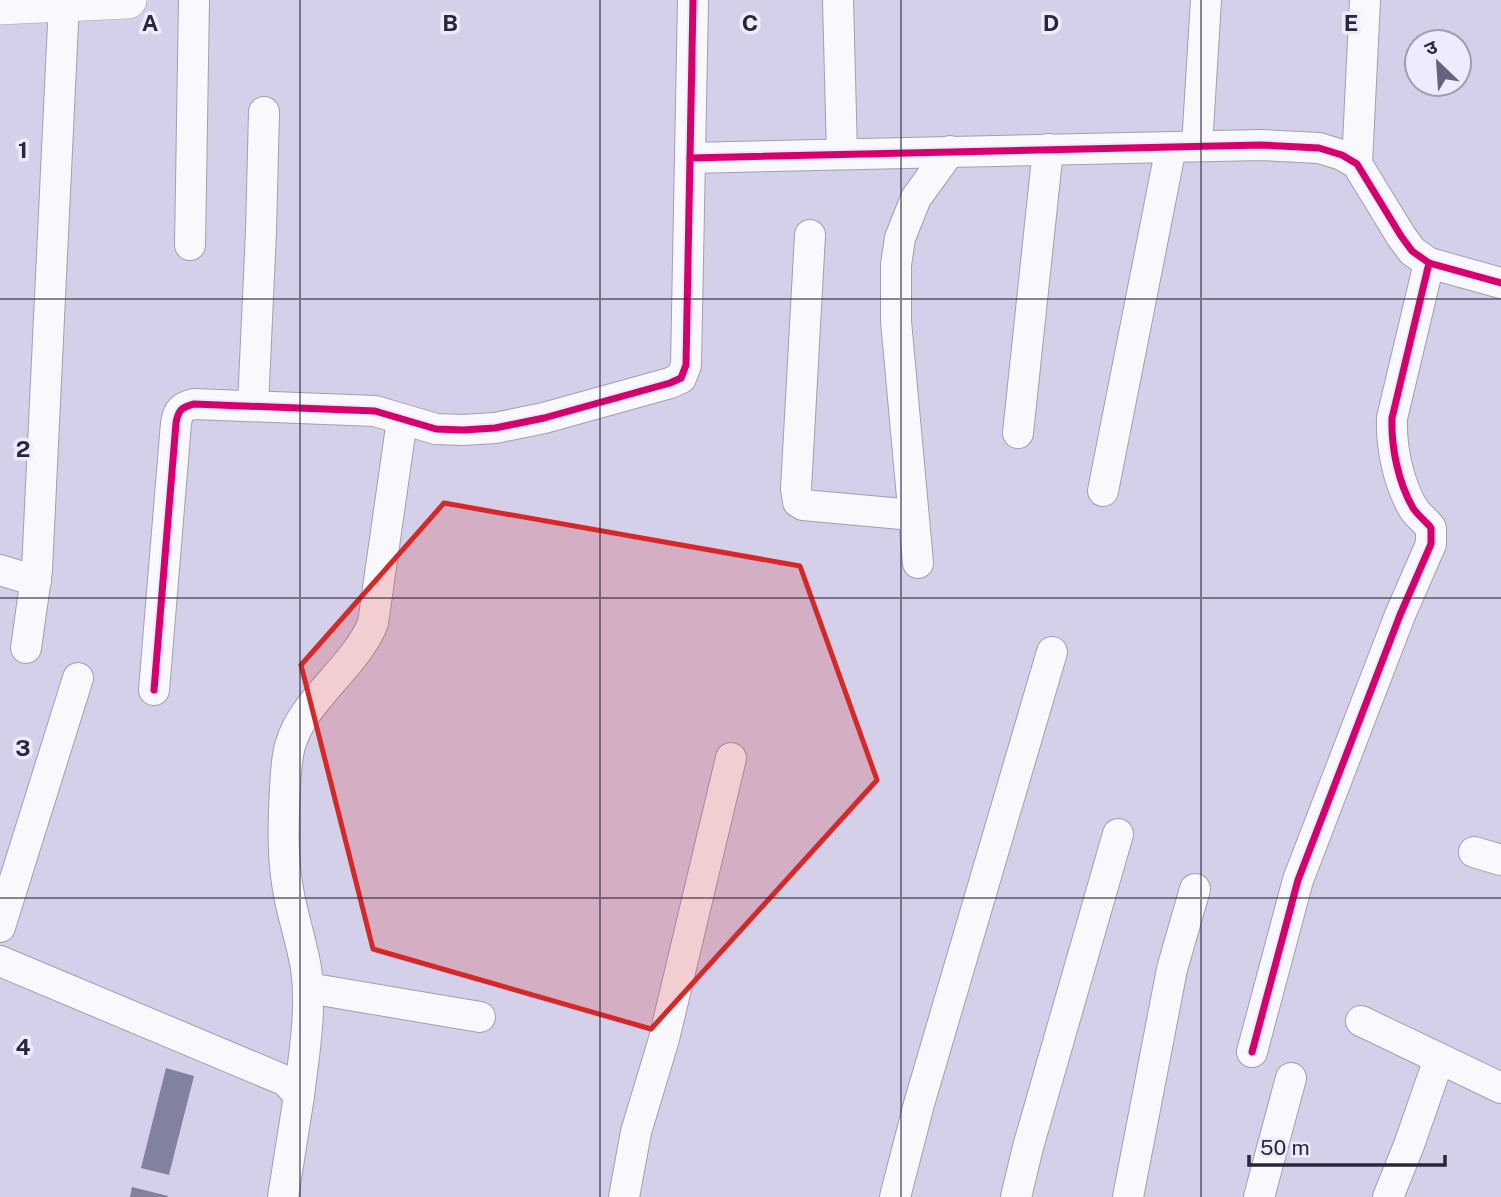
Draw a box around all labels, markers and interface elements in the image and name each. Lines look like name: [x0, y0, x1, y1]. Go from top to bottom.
text: A: [142, 9, 159, 36]
text: B: [442, 9, 458, 36]
text: C: [742, 9, 758, 36]
text: D: [1043, 9, 1059, 36]
text: E: [1344, 9, 1358, 36]
north arrow: [1403, 28, 1473, 98]
text: उ: [1421, 35, 1441, 60]
text: 1: [18, 136, 28, 163]
text: 2: [16, 435, 30, 462]
text: 3: [15, 734, 31, 761]
text: 4: [15, 1033, 31, 1060]
scale bar: [1249, 1124, 1445, 1168]
text: 50 m: [1260, 1135, 1310, 1160]

